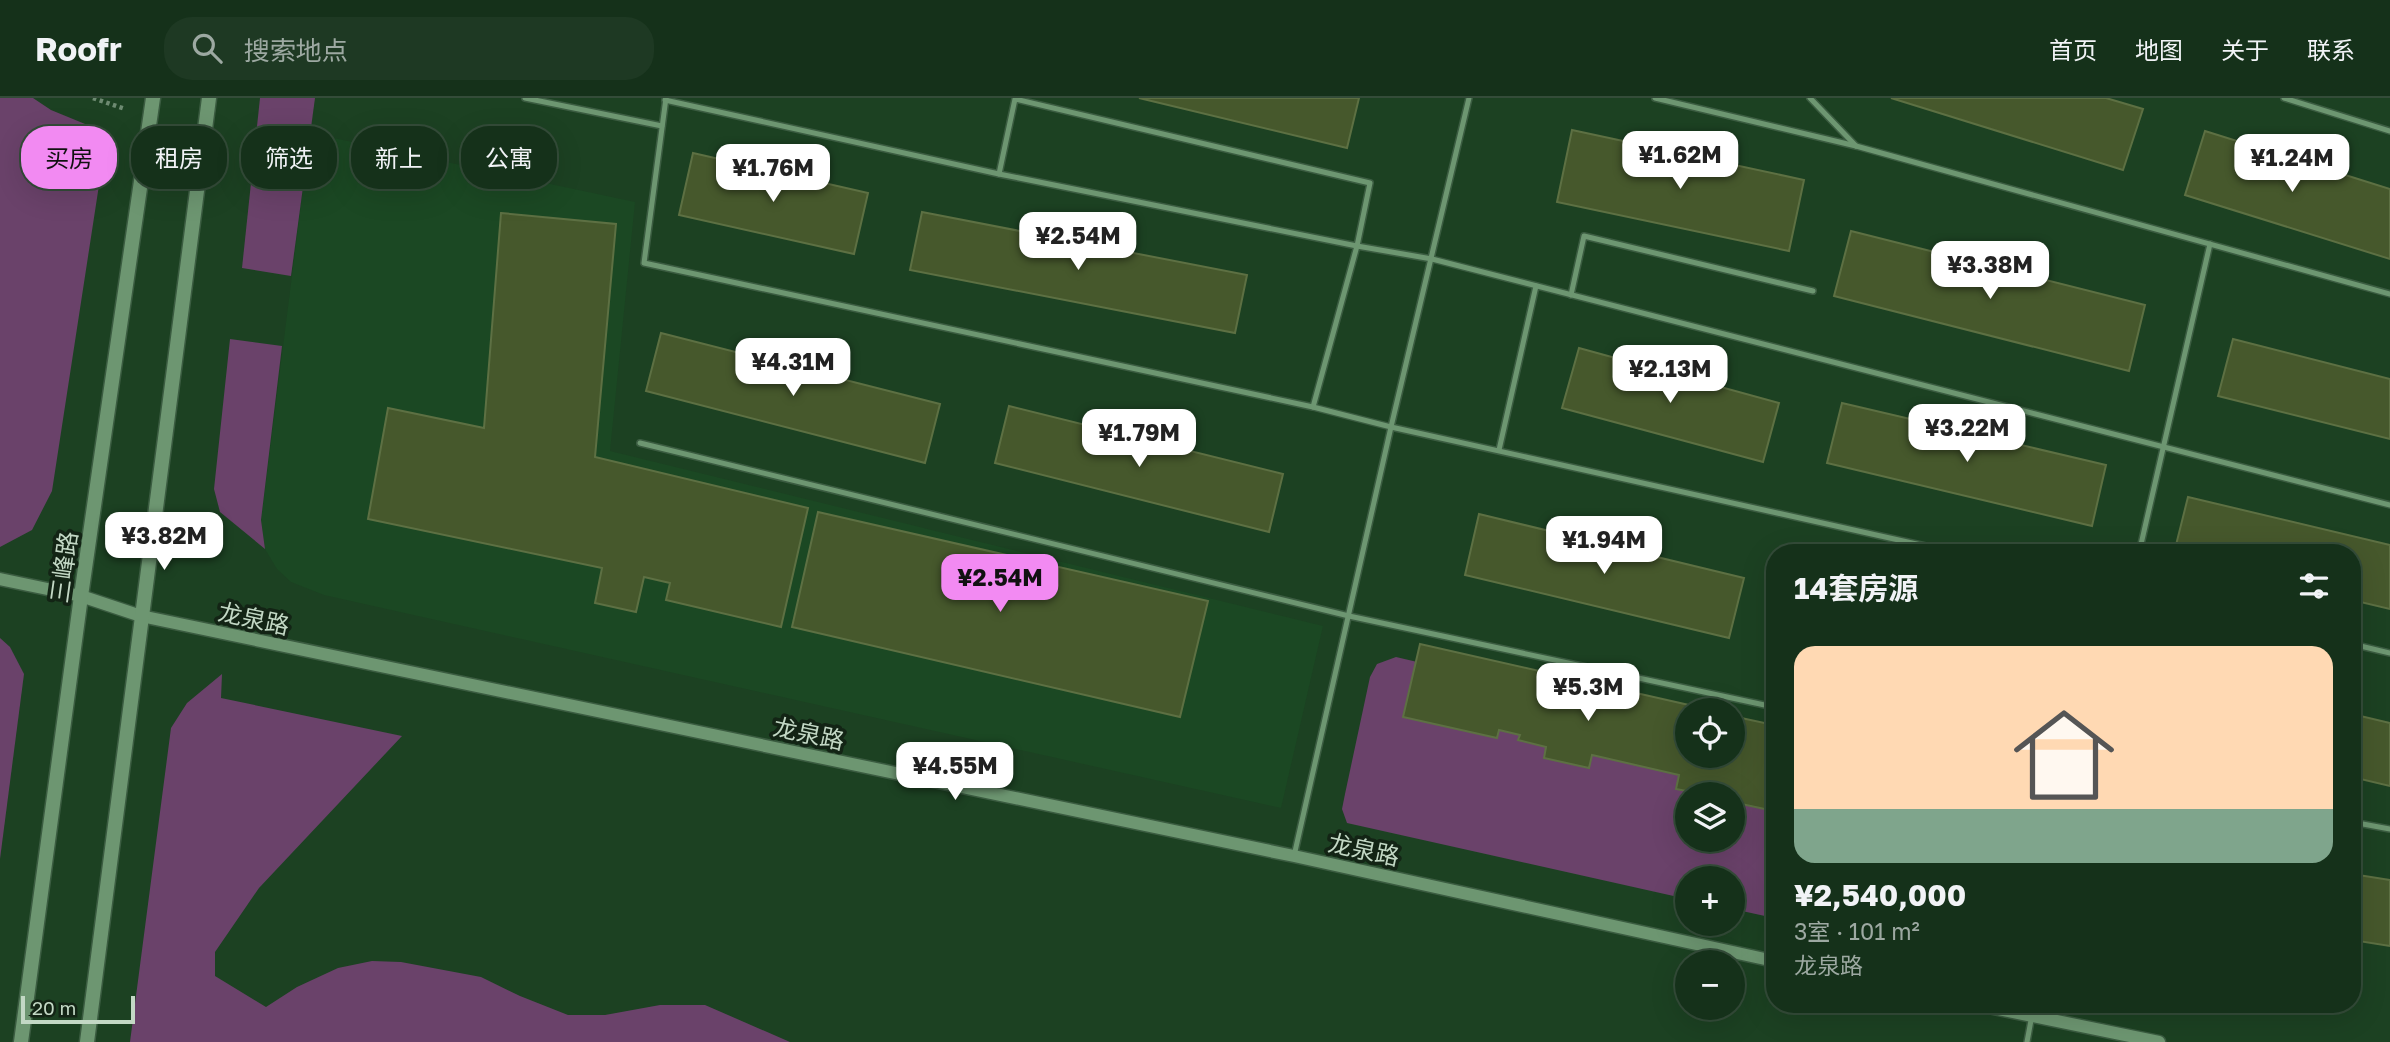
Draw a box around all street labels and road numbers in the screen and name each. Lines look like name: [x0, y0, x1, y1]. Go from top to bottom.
street label: 三峰路: [44, 529, 82, 605]
street label: 龙泉路: [216, 596, 292, 640]
street label: 龙泉路: [771, 711, 847, 755]
street label: 龙泉路: [1326, 827, 1402, 871]

